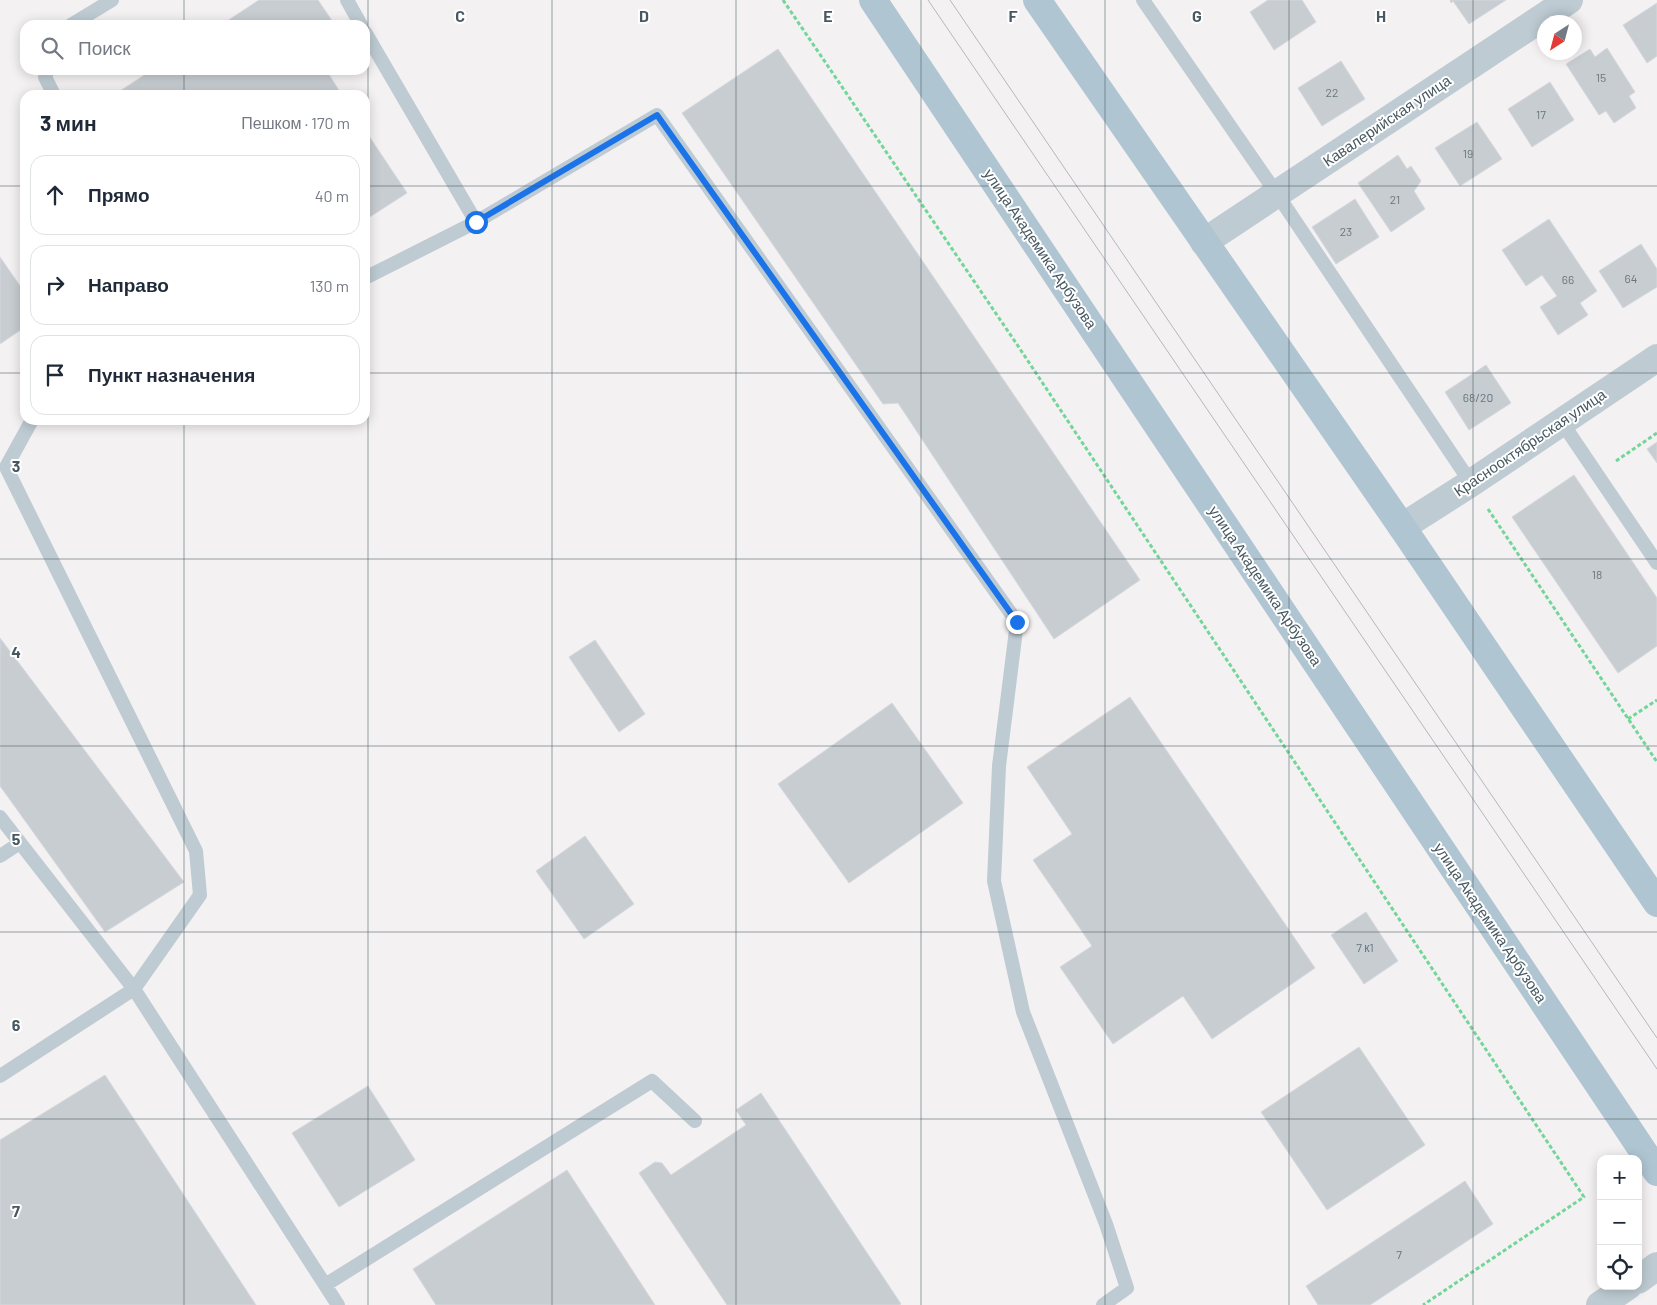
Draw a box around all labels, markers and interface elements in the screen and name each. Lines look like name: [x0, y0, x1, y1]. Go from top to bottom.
text: C: [455, 6, 465, 25]
text: D: [639, 6, 649, 25]
text: E: [823, 6, 833, 25]
text: F: [1009, 6, 1018, 25]
text: G: [1192, 6, 1202, 25]
text: H: [1376, 6, 1386, 25]
north arrow: [1537, 15, 1582, 60]
search box: [20, 20, 370, 75]
icon: search: [38, 34, 66, 62]
text: Поиск: [78, 36, 131, 59]
street label: Кавалерийская улица: [1319, 70, 1454, 170]
house number: 15: [1596, 70, 1606, 84]
house number: 22: [1326, 85, 1338, 99]
house number: 17: [1536, 107, 1546, 121]
text: 3 мин: [40, 110, 97, 135]
text: Пешком · 170 m: [241, 113, 350, 132]
house number: 19: [1463, 146, 1473, 160]
street label: улица Академика Арбузова: [981, 165, 1101, 332]
icon: ahead: [41, 181, 69, 209]
text: Прямо: [88, 183, 150, 206]
text: 40 m: [315, 186, 349, 205]
house number: 21: [1390, 192, 1400, 206]
route start: [465, 211, 488, 234]
house number: 23: [1340, 224, 1352, 238]
icon: right: [41, 271, 69, 299]
house number: 64: [1625, 271, 1637, 285]
house number: 66: [1562, 272, 1574, 286]
text: Направо: [88, 273, 169, 296]
text: 130 m: [310, 276, 349, 295]
icon: arrive: [41, 361, 69, 389]
text: Пункт назначения: [88, 363, 255, 386]
street label: Краснооктябрьская улица: [1450, 384, 1609, 500]
house number: 68/20: [1463, 390, 1493, 404]
text: 3: [12, 456, 20, 475]
street label: улица Академика Арбузова: [1206, 502, 1326, 669]
house number: 18: [1592, 567, 1602, 581]
route end: [1006, 611, 1029, 634]
text: 4: [11, 642, 21, 661]
text: 5: [12, 829, 21, 848]
street label: улица Академика Арбузова: [1431, 839, 1551, 1006]
house number: 7 к1: [1356, 940, 1374, 954]
text: 6: [12, 1015, 21, 1034]
map controls: [1597, 1155, 1642, 1290]
button: +: [1597, 1155, 1642, 1200]
button: −: [1597, 1200, 1642, 1245]
text: 7: [12, 1201, 20, 1220]
button: locate: [1597, 1245, 1642, 1290]
house number: 7: [1396, 1247, 1402, 1261]

